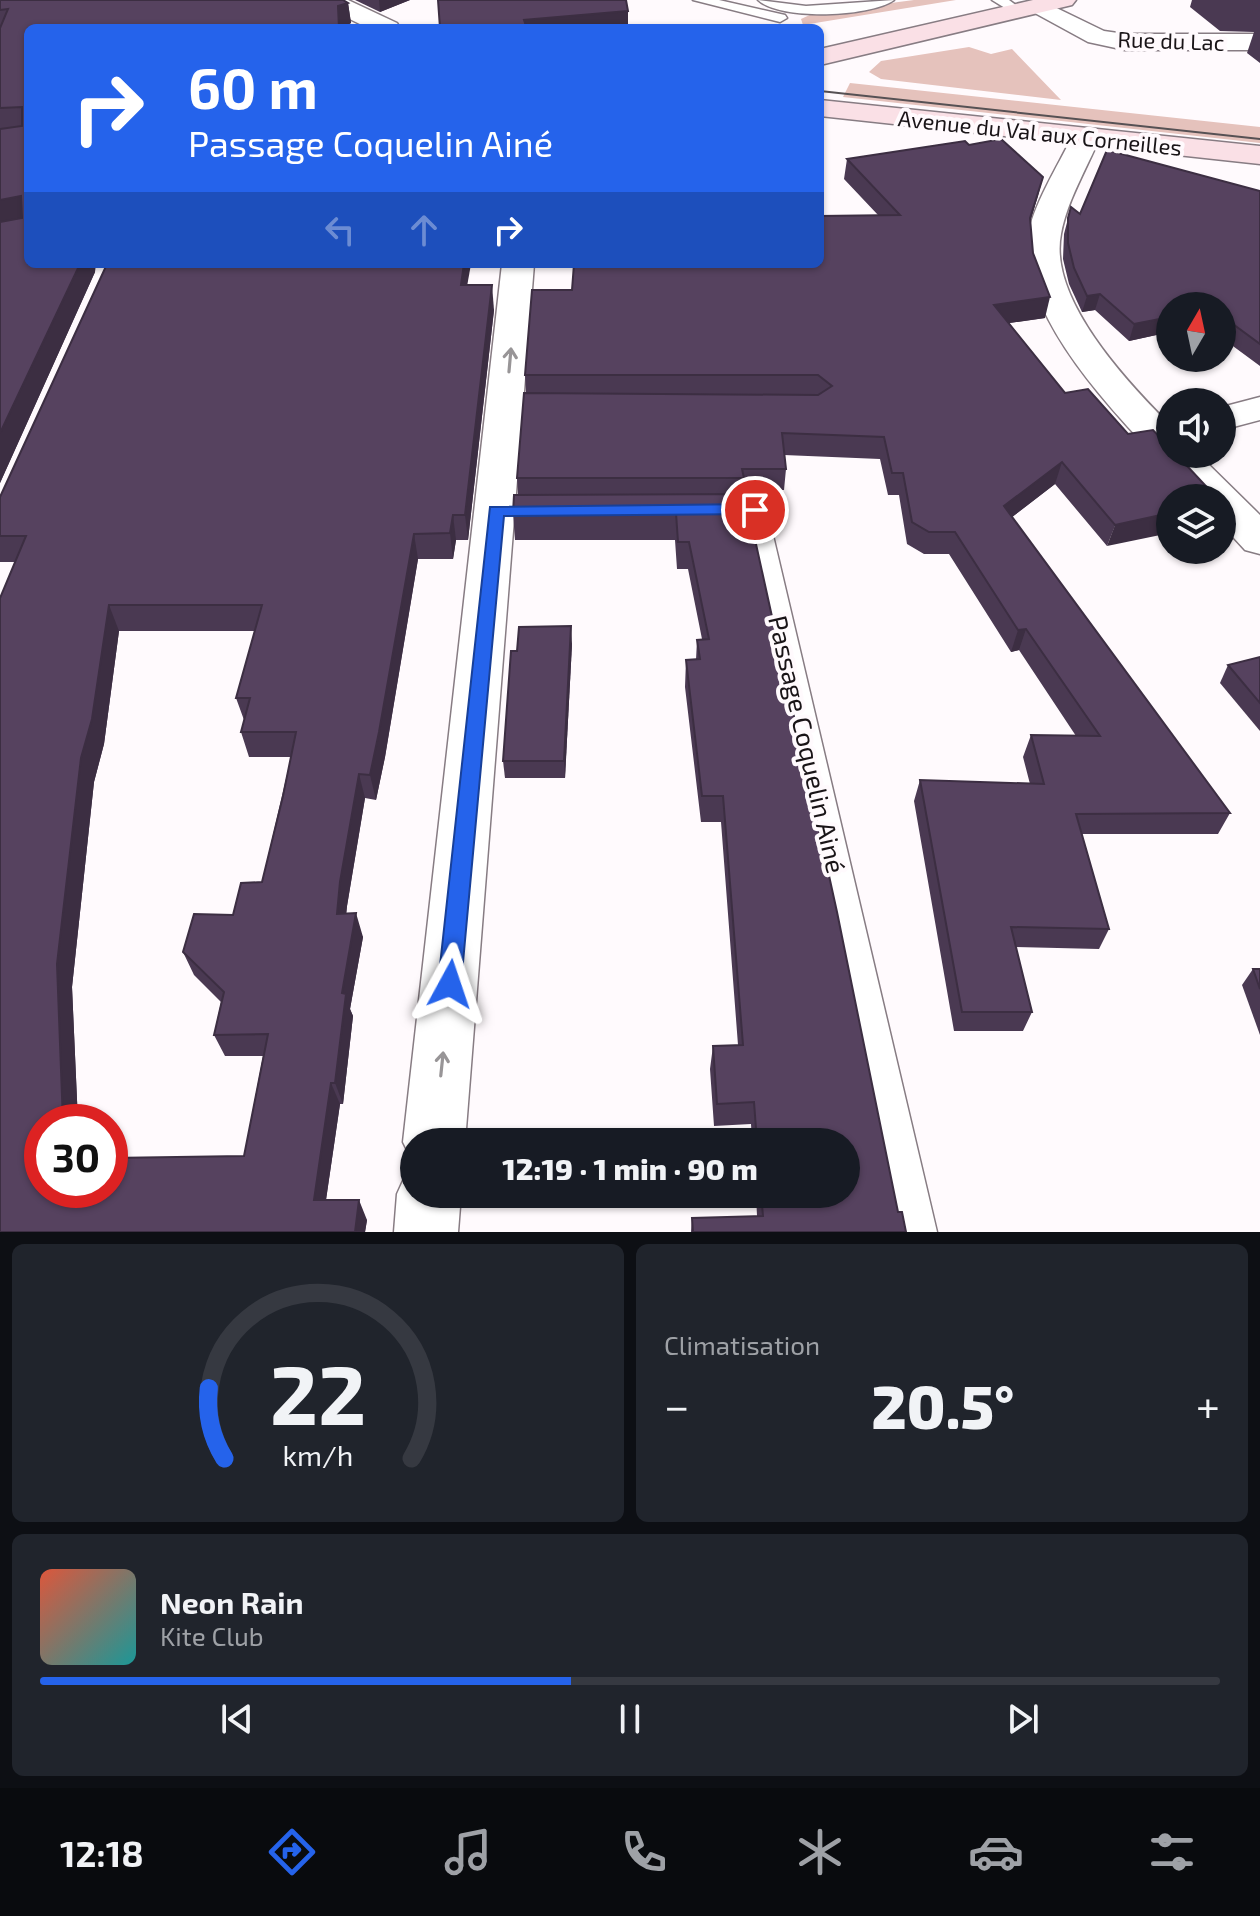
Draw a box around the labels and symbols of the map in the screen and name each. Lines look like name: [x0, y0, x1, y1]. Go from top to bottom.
street label: Rue du Lac: [1117, 25, 1225, 55]
street label: Avenue du Val aux Corneilles: [897, 104, 1183, 160]
north arrow: [1156, 292, 1236, 372]
one-way arrow: [503, 347, 518, 374]
pin: [721, 476, 789, 544]
street label: Passage Coquelin Ainé: [763, 612, 853, 876]
position arrow: [408, 942, 492, 1026]
one-way arrow: [435, 1051, 450, 1078]
speed limit sign: 30: [24, 1104, 128, 1208]

